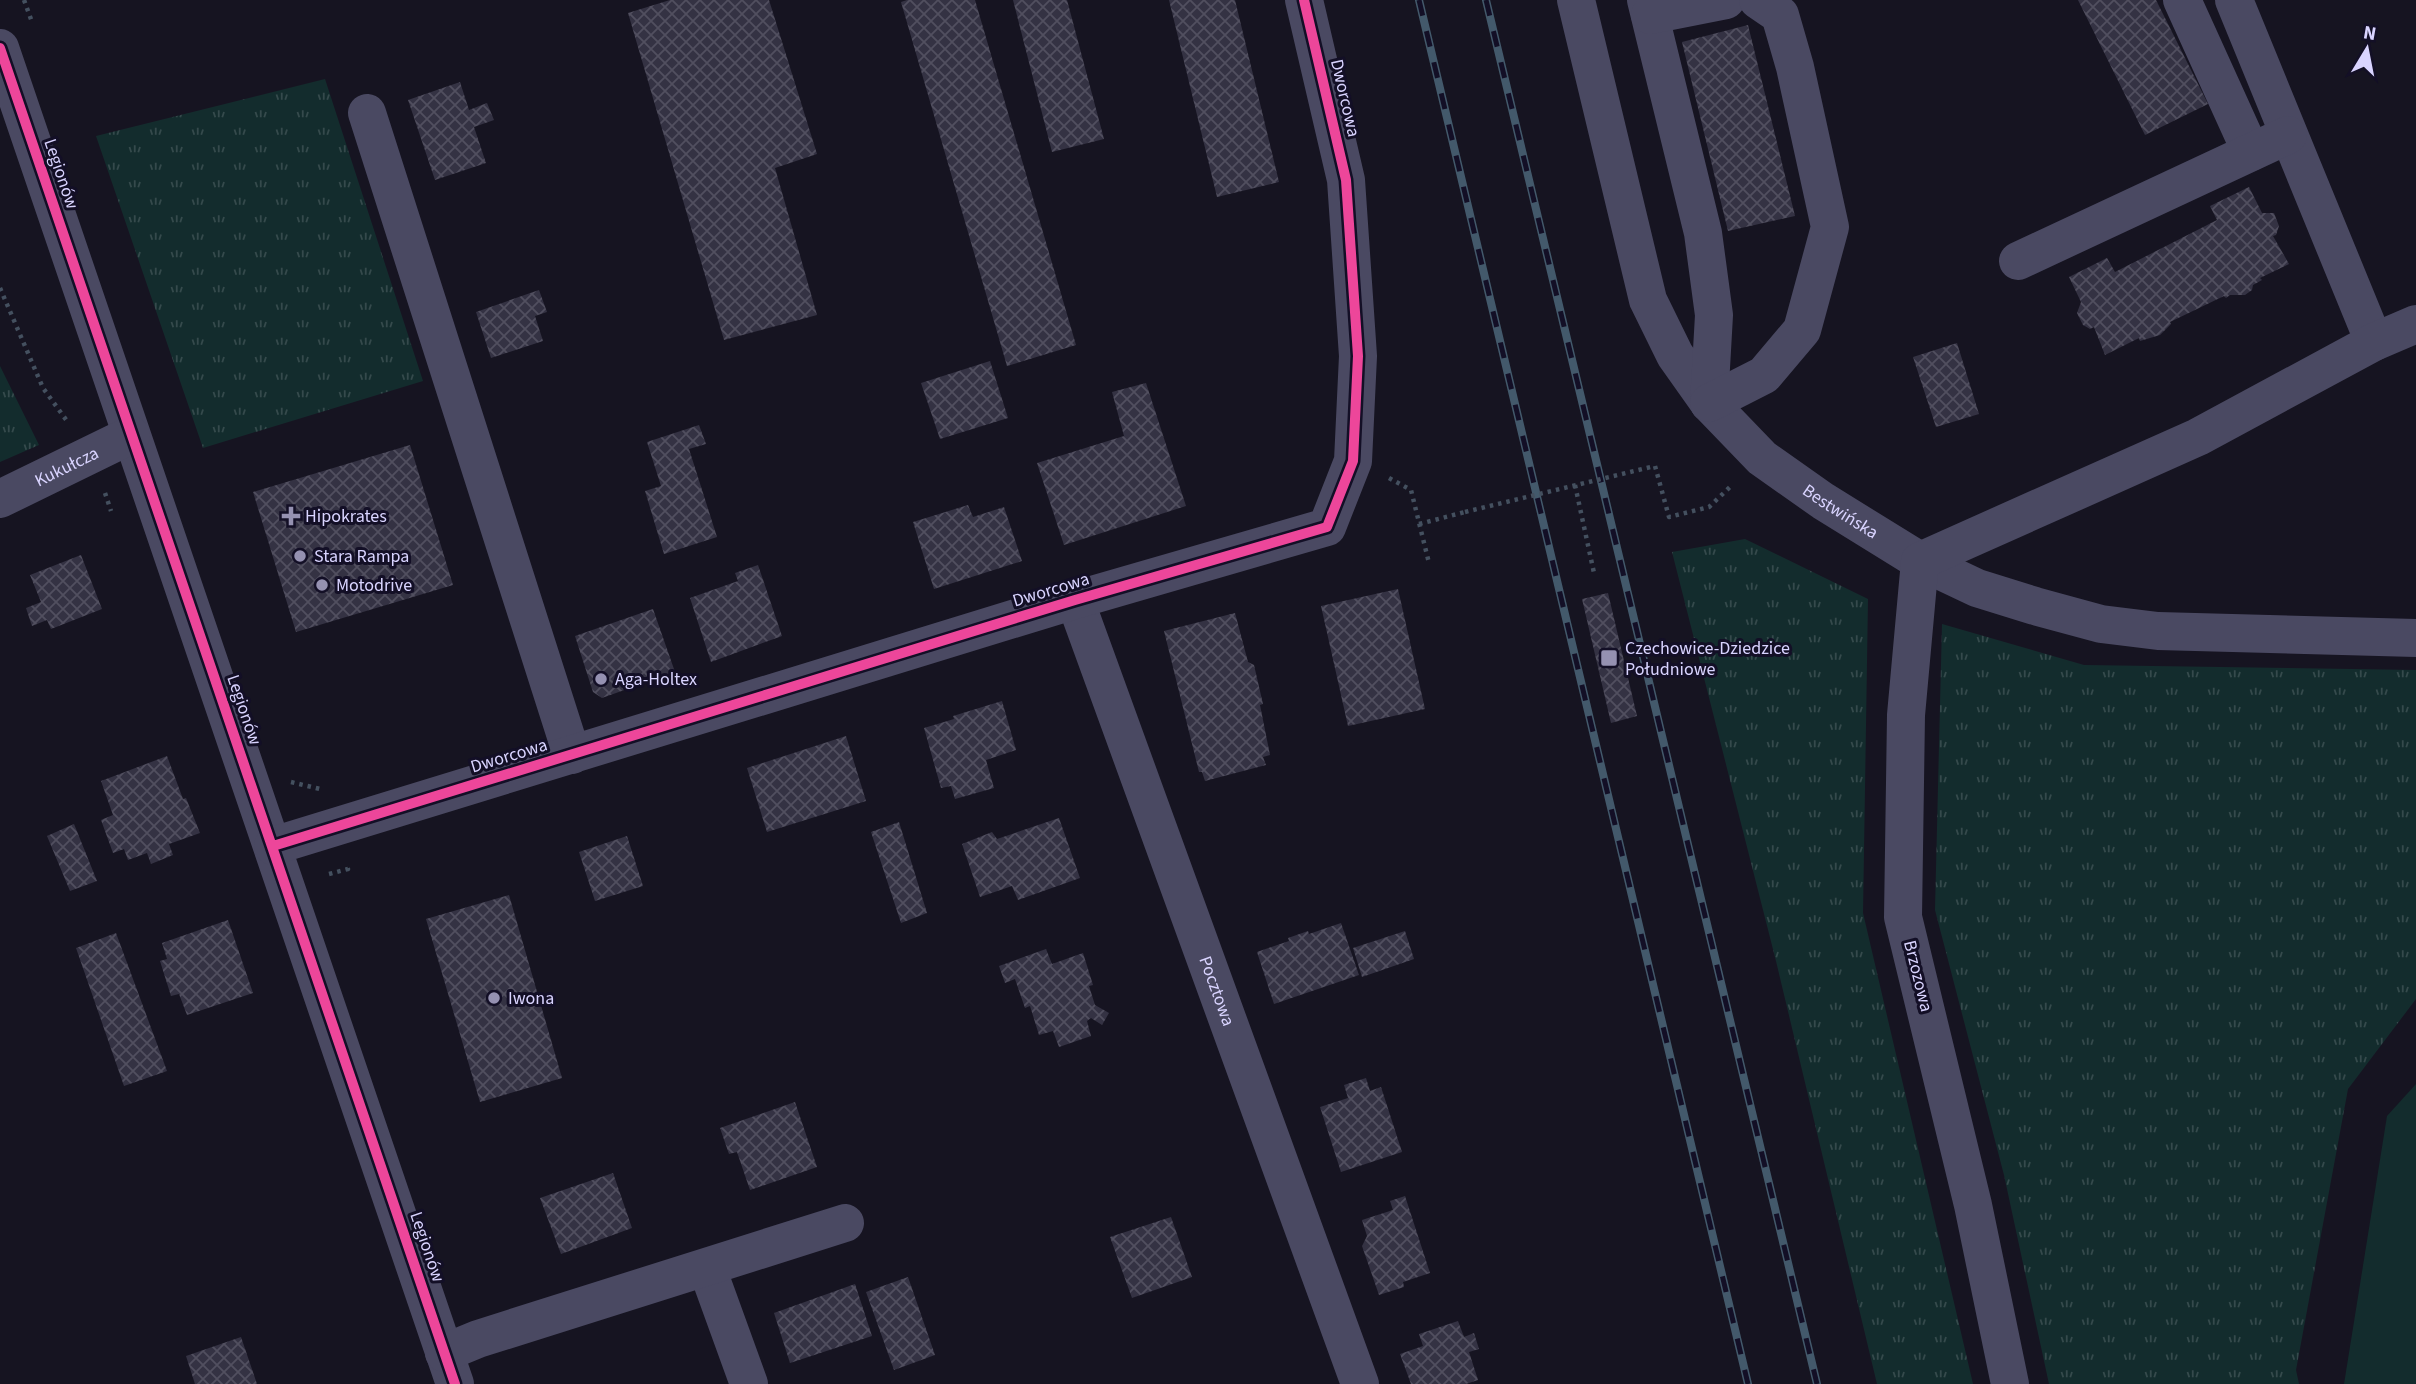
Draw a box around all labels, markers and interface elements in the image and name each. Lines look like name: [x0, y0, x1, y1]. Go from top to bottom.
north arrow: [2332, 14, 2402, 84]
text: N: [2361, 19, 2378, 48]
street label: Dworcowa: [1324, 57, 1366, 139]
street label: Legionów: [37, 135, 85, 213]
street label: Kukułcza: [30, 440, 103, 493]
street label: Bestwińska: [1798, 478, 1883, 545]
place label: Hipokrates: [305, 504, 387, 529]
marker: Hipokrates: [283, 508, 299, 524]
place label: Stara Rampa: [314, 544, 409, 569]
marker: Stara Rampa: [292, 548, 308, 564]
street label: Dworcowa: [1010, 566, 1092, 614]
place label: Motodrive: [336, 573, 412, 598]
marker: Motodrive: [314, 577, 330, 593]
place label: Czechowice-Dziedzice Południowe: [1625, 636, 1790, 682]
marker: Czechowice-Dziedzice Południowe: [1599, 648, 1619, 668]
place label: Aga-Holtex: [615, 667, 697, 692]
street label: Legionów: [220, 671, 268, 749]
marker: Aga-Holtex: [593, 671, 609, 687]
street label: Dworcowa: [468, 732, 550, 780]
street label: Brzozowa: [1897, 938, 1939, 1014]
street label: Pocztowa: [1193, 952, 1241, 1029]
place label: Iwona: [508, 986, 554, 1011]
marker: Iwona: [486, 990, 502, 1006]
street label: Legionów: [403, 1208, 451, 1286]

